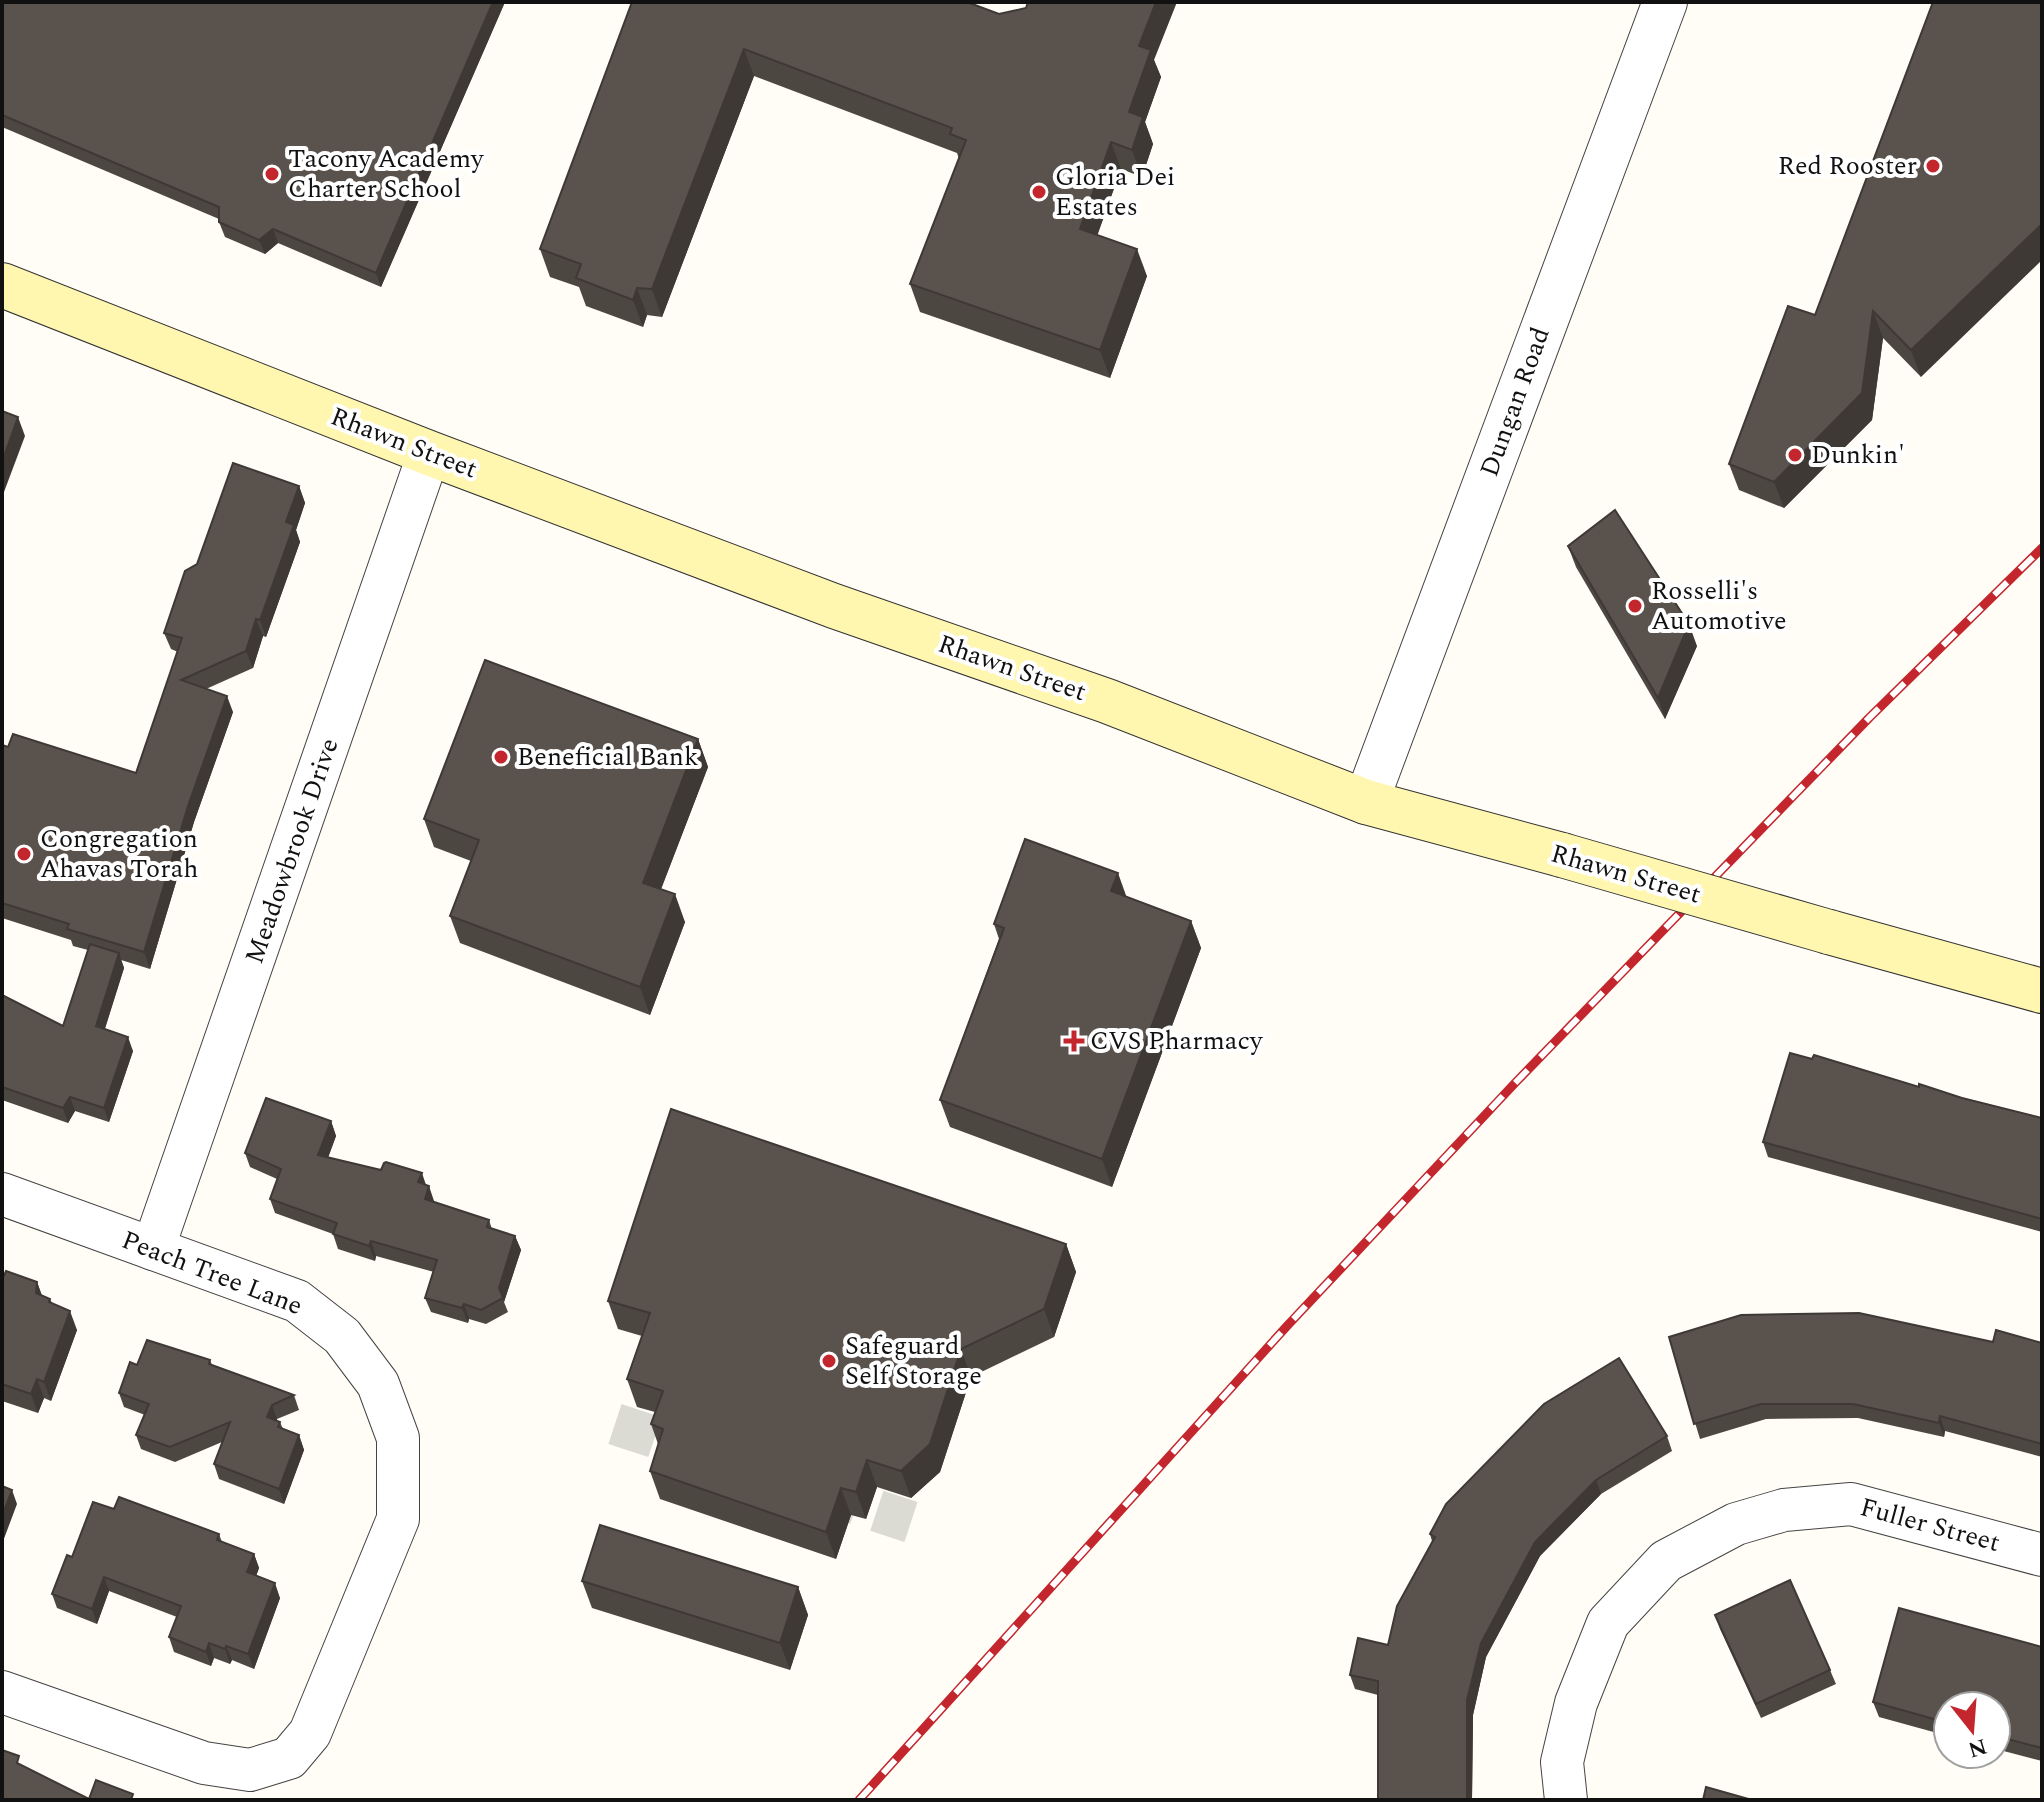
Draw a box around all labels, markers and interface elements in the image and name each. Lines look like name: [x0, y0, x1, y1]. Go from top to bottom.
place label: Tacony Academy Charter School: [288, 139, 485, 209]
place label: Red Rooster: [1778, 146, 1917, 186]
place label: Gloria Dei Estates: [1055, 157, 1175, 227]
marker: Red Rooster: [1924, 157, 1942, 175]
marker: Tacony Academy Charter School: [263, 165, 281, 183]
marker: Gloria Dei Estates: [1030, 183, 1048, 201]
street label: Dungan Road: [1469, 322, 1561, 482]
street label: Rhawn Street: [325, 397, 483, 489]
place label: Dunkin': [1811, 435, 1905, 475]
marker: Dunkin': [1786, 446, 1804, 464]
place label: Rosselli's Automotive: [1651, 571, 1787, 641]
marker: Rosselli's Automotive: [1626, 597, 1644, 615]
street label: Rhawn Street: [933, 624, 1091, 712]
street label: Meadowbrook Drive: [235, 733, 349, 969]
place label: Beneficial Bank: [517, 737, 698, 777]
marker: Beneficial Bank: [492, 748, 510, 766]
place label: Congregation Ahavas Torah: [40, 819, 198, 889]
street label: Rhawn Street: [1546, 834, 1706, 914]
marker: Congregation Ahavas Torah: [15, 845, 33, 863]
place label: CVS Pharmacy: [1090, 1021, 1264, 1061]
marker: CVS Pharmacy: [1065, 1032, 1083, 1050]
street label: Peach Tree Lane: [116, 1220, 308, 1326]
place label: Safeguard Self Storage: [845, 1326, 982, 1396]
marker: Safeguard Self Storage: [820, 1352, 838, 1370]
street label: Fuller Street: [1856, 1487, 2004, 1563]
north arrow: [1932, 1690, 2012, 1770]
text: N: [1964, 1729, 1991, 1766]

